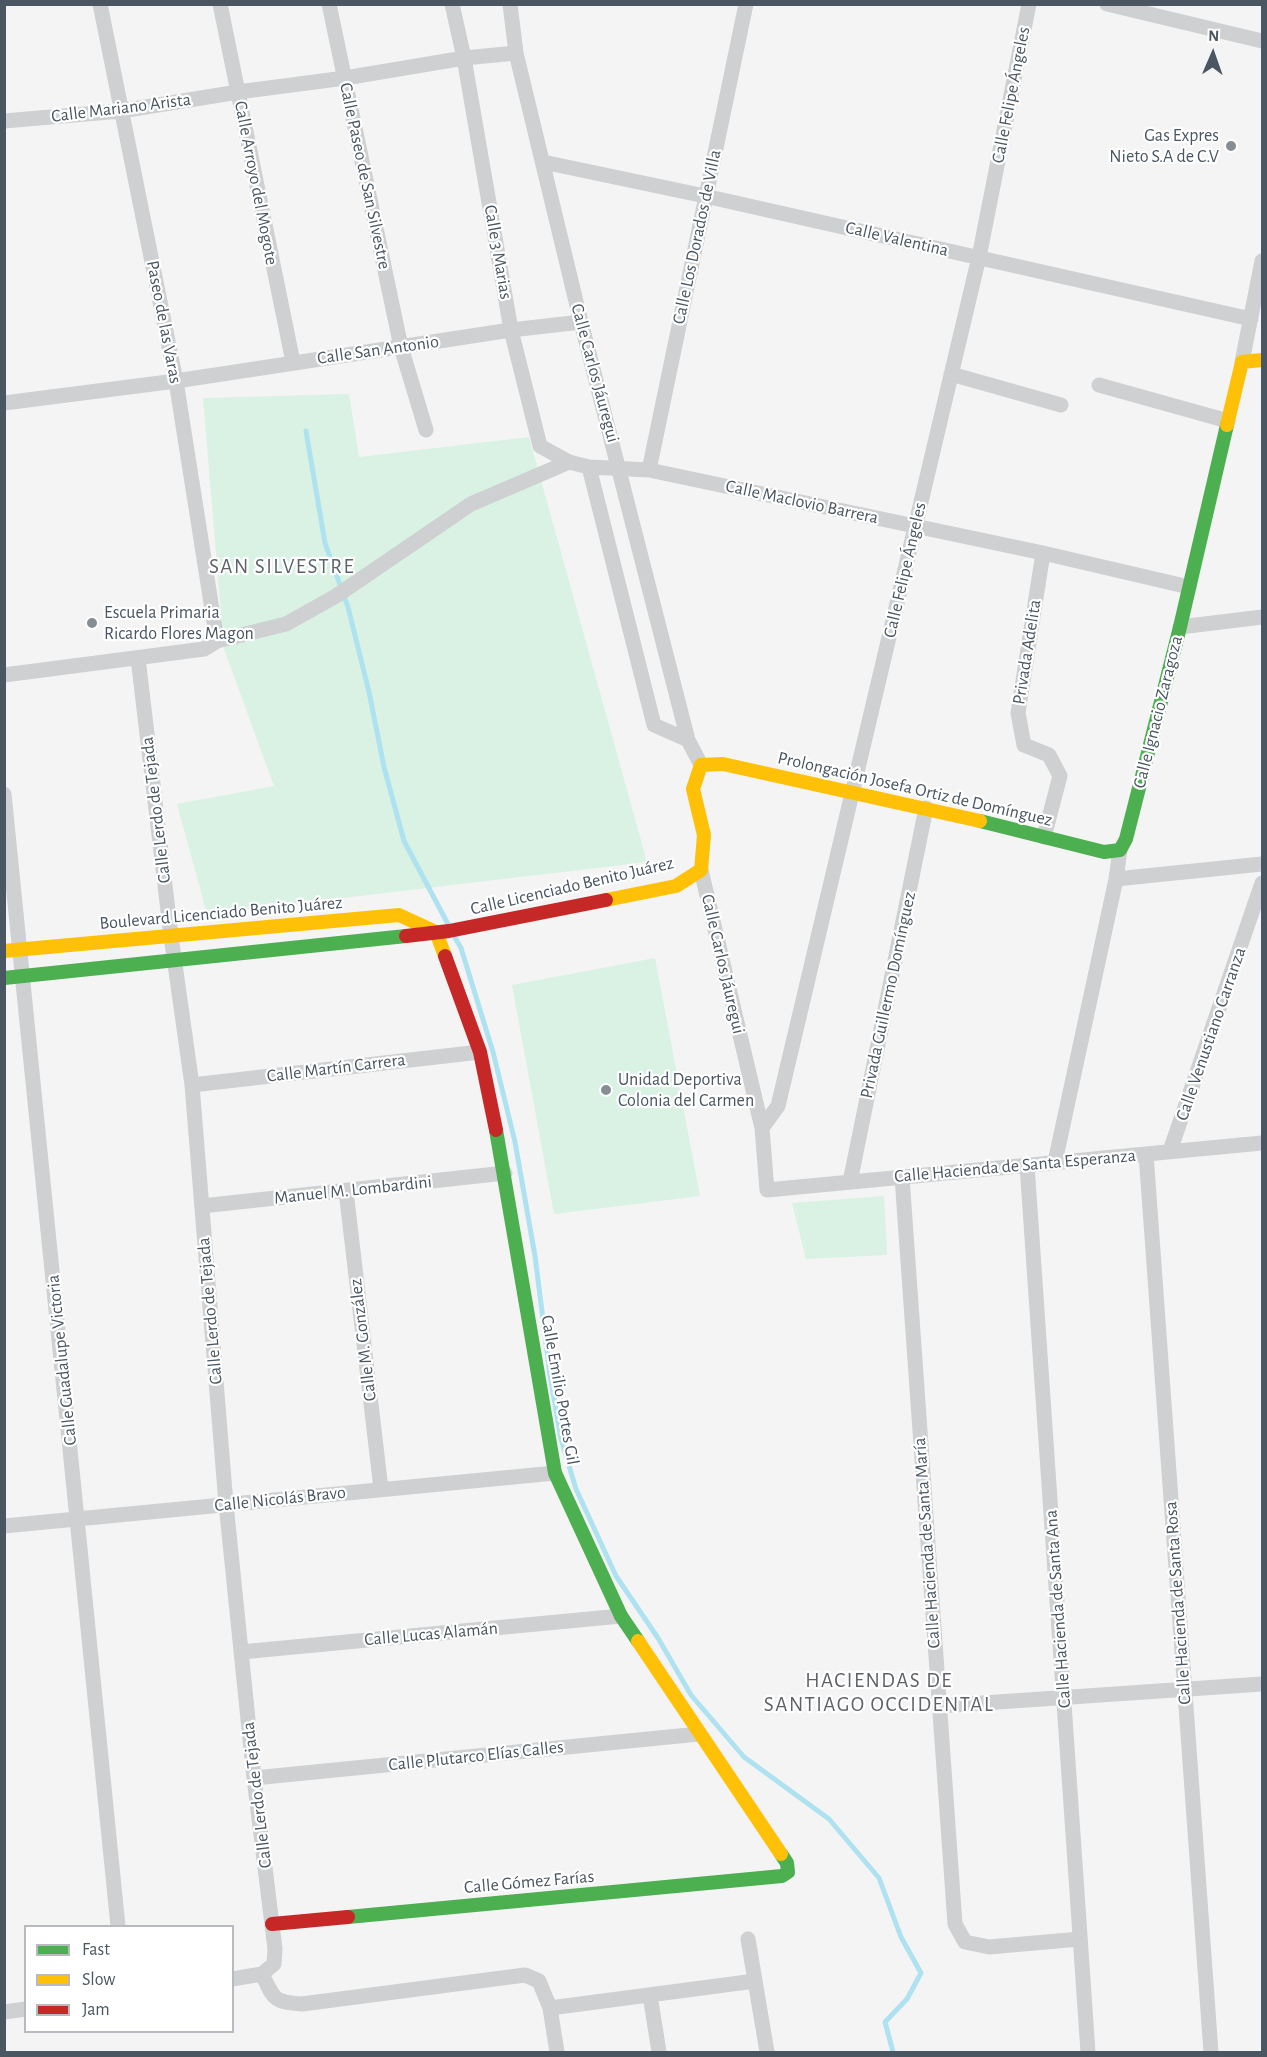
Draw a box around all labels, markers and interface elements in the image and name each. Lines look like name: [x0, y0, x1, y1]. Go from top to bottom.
north arrow: [1183, 24, 1243, 84]
street label: Calle Felipe Ángeles: [987, 25, 1035, 165]
text: N: [1208, 28, 1219, 44]
street label: Calle Paseo de San Silvestre: [335, 81, 395, 271]
street label: Calle Mariano Arista: [50, 89, 192, 127]
street label: Calle Arroyo del Mogote: [230, 99, 282, 267]
place label: Gas Expres Nieto S.A de C.V: [1109, 125, 1219, 168]
marker: Gas Expres Nieto S.A de C.V: [1224, 139, 1238, 153]
street label: Calle Los Dorados de Villa: [668, 148, 726, 326]
street label: Calle 3 Marias: [479, 203, 517, 301]
street label: Calle Valentina: [843, 217, 951, 261]
street label: Paseo de las Varas: [141, 259, 187, 385]
street label: Calle Carlos Jáuregui: [566, 301, 624, 445]
street label: Calle San Antonio: [316, 331, 440, 369]
street label: Calle Maclovio Barrera: [724, 475, 880, 529]
street label: Calle Felipe Ángeles: [879, 500, 931, 640]
district label: SAN SILVESTRE: [209, 554, 355, 580]
street label: Privada Adelita: [1008, 598, 1046, 706]
place label: Escuela Primaria Ricardo Flores Magon: [104, 602, 254, 644]
marker: Escuela Primaria Ricardo Flores Magon: [85, 616, 99, 630]
street label: Calle Ignacio Zaragoza: [1129, 634, 1187, 790]
street label: Calle Lerdo de Tejada: [136, 735, 176, 885]
street label: Prolongación Josefa Ortiz de Domínguez: [776, 747, 1054, 831]
street label: Calle Licenciado Benito Juárez: [468, 852, 676, 920]
street label: Privada Guillermo Domínguez: [856, 890, 920, 1100]
street label: Boulevard Licenciado Benito Juárez: [99, 892, 343, 934]
street label: Calle Carlos Jáuregui: [696, 892, 750, 1036]
street label: Calle Venustiano Carranza: [1171, 944, 1251, 1124]
street label: Calle Martín Carrera: [265, 1049, 407, 1087]
place label: Unidad Deportiva Colonia del Carmen: [618, 1069, 754, 1112]
marker: Unidad Deportiva Colonia del Carmen: [599, 1083, 613, 1097]
street label: Calle Hacienda de Santa Esperanza: [893, 1145, 1137, 1187]
street label: Manuel M. Lombardini: [273, 1171, 433, 1209]
street label: Calle Lerdo de Tejada: [193, 1237, 227, 1385]
street label: Calle Guadalupe Victoria: [42, 1274, 82, 1446]
street label: Calle M. González: [345, 1277, 381, 1403]
street label: Calle Emilio Portes Gil: [536, 1313, 584, 1467]
street label: Calle Hacienda de Santa María: [909, 1437, 945, 1649]
street label: Calle Nicolás Bravo: [213, 1481, 347, 1517]
street label: Calle Hacienda de Santa Rosa: [1160, 1501, 1196, 1705]
street label: Calle Hacienda de Santa Ana: [1040, 1509, 1076, 1709]
street label: Calle Lucas Alamán: [363, 1617, 499, 1651]
district label: HACIENDAS DE SANTIAGO OCCIDENTAL: [764, 1668, 994, 1718]
street label: Calle Lerdo de Tejada: [237, 1720, 277, 1870]
street label: Calle Plutarco Elías Calles: [387, 1736, 565, 1776]
street label: Calle Gómez Farías: [463, 1866, 595, 1898]
legend: [24, 1925, 234, 2033]
text: Fast: [82, 1941, 110, 1959]
text: Slow: [82, 1971, 115, 1989]
text: Jam: [82, 2001, 110, 2019]

